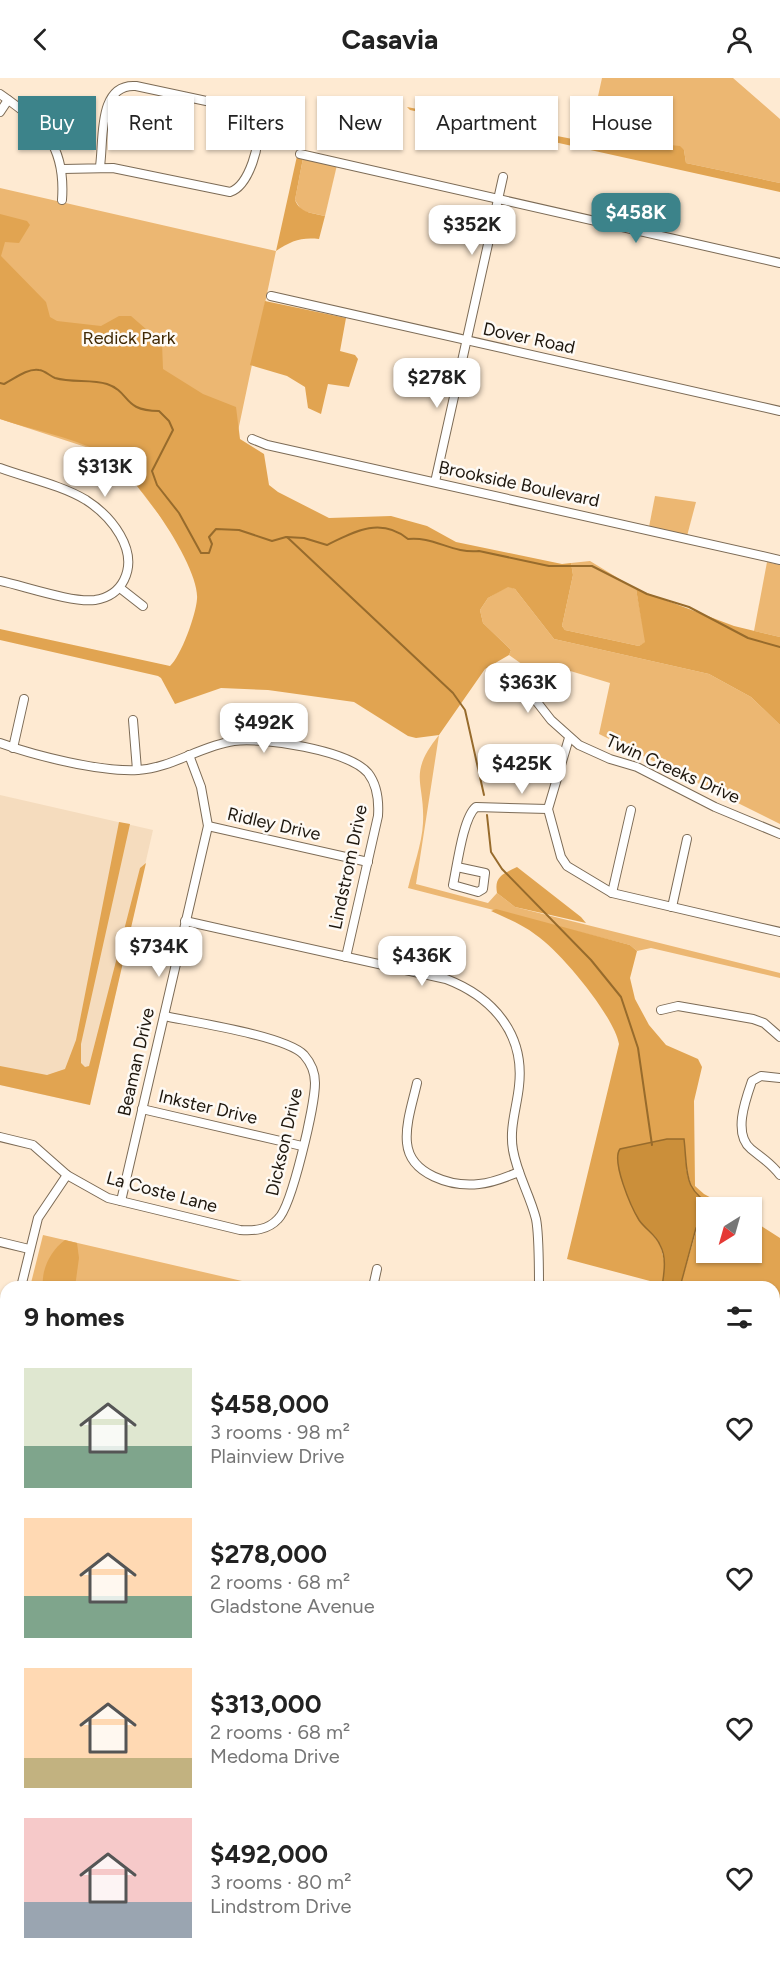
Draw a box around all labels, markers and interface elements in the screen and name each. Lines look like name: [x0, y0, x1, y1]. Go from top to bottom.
icon: back: [24, 23, 57, 56]
text: Casavia: [341, 23, 439, 56]
icon: person: [723, 23, 756, 56]
chip: Buy: [18, 96, 96, 150]
chip: Rent: [108, 96, 194, 150]
chip: Filters: [206, 96, 305, 150]
chip: New: [317, 96, 403, 150]
chip: Apartment: [415, 96, 558, 150]
chip: House: [570, 96, 673, 150]
pin: $458K: [594, 193, 678, 244]
text: $458K: [606, 200, 666, 224]
pin: $352K: [430, 205, 514, 256]
text: $352K: [443, 212, 501, 236]
street label: Dover Road: [481, 318, 577, 358]
park label: Redick Park: [83, 327, 176, 349]
pin: $278K: [395, 358, 479, 409]
text: $278K: [407, 365, 467, 389]
pin: $313K: [63, 447, 147, 498]
text: $313K: [77, 454, 133, 478]
street label: Brookside Boulevard: [436, 456, 602, 512]
pin: $363K: [486, 663, 570, 714]
text: $363K: [499, 670, 557, 694]
pin: $492K: [222, 703, 306, 754]
text: $492K: [234, 710, 294, 734]
street label: Twin Creeks Drive: [603, 730, 744, 808]
pin: $425K: [480, 744, 564, 795]
text: $425K: [492, 751, 552, 775]
street label: Lindstrom Drive: [324, 802, 372, 932]
street label: Ridley Drive: [225, 803, 323, 845]
pin: $734K: [117, 927, 201, 978]
text: $734K: [129, 934, 189, 958]
pin: $436K: [380, 936, 464, 987]
text: $436K: [392, 943, 452, 967]
street label: Beaman Drive: [113, 1005, 159, 1118]
street label: Inkster Drive: [156, 1085, 260, 1129]
street label: Dickson Drive: [261, 1086, 307, 1198]
street label: La Coste Lane: [104, 1167, 220, 1217]
north arrow: [696, 1197, 762, 1263]
map controls: [696, 1197, 762, 1263]
text: 9 homes: [24, 1301, 124, 1333]
icon: filters: [723, 1301, 756, 1334]
text: $458,000: [210, 1388, 329, 1420]
icon: home: [72, 1392, 144, 1464]
icon: heart: [723, 1412, 756, 1445]
text: 3 rooms · 98 m²: [210, 1420, 350, 1444]
text: Plainview Drive: [210, 1444, 344, 1468]
text: $278,000: [210, 1538, 327, 1570]
icon: home: [72, 1542, 144, 1614]
icon: heart: [723, 1562, 756, 1595]
text: 2 rooms · 68 m²: [210, 1570, 350, 1594]
text: Gladstone Avenue: [210, 1594, 375, 1618]
text: $313,000: [210, 1688, 322, 1720]
icon: home: [72, 1692, 144, 1764]
icon: heart: [723, 1712, 756, 1745]
text: 2 rooms · 68 m²: [210, 1720, 350, 1744]
text: Medoma Drive: [210, 1744, 340, 1768]
text: $492,000: [210, 1838, 328, 1870]
icon: home: [72, 1842, 144, 1914]
icon: heart: [723, 1862, 756, 1895]
text: 3 rooms · 80 m²: [210, 1870, 351, 1894]
text: Lindstrom Drive: [210, 1894, 351, 1918]

